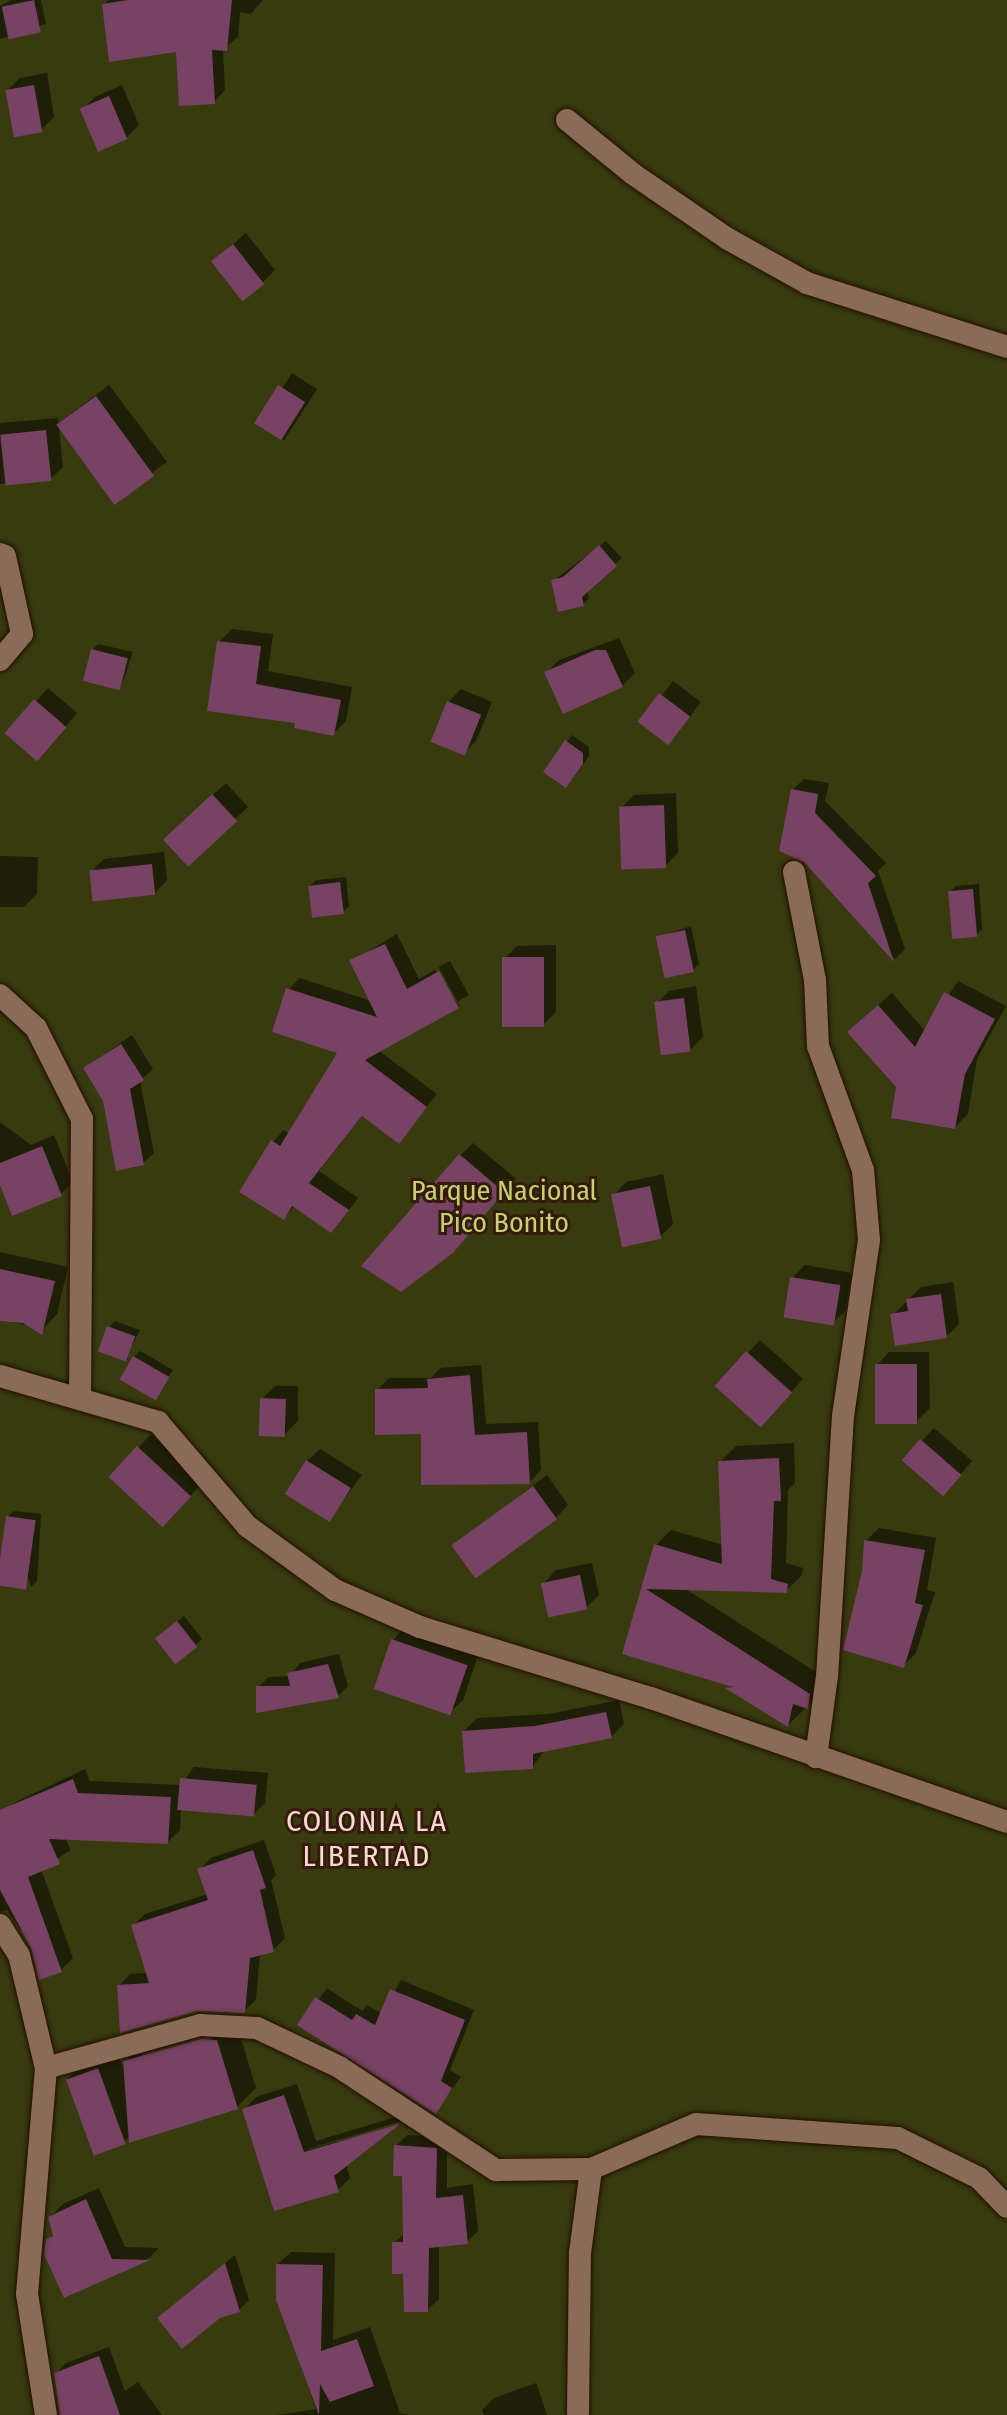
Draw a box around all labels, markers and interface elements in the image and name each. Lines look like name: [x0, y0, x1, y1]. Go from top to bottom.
park label: Parque Nacional Pico Bonito: [411, 1174, 597, 1240]
district label: COLONIA LA LIBERTAD: [286, 1803, 448, 1874]

